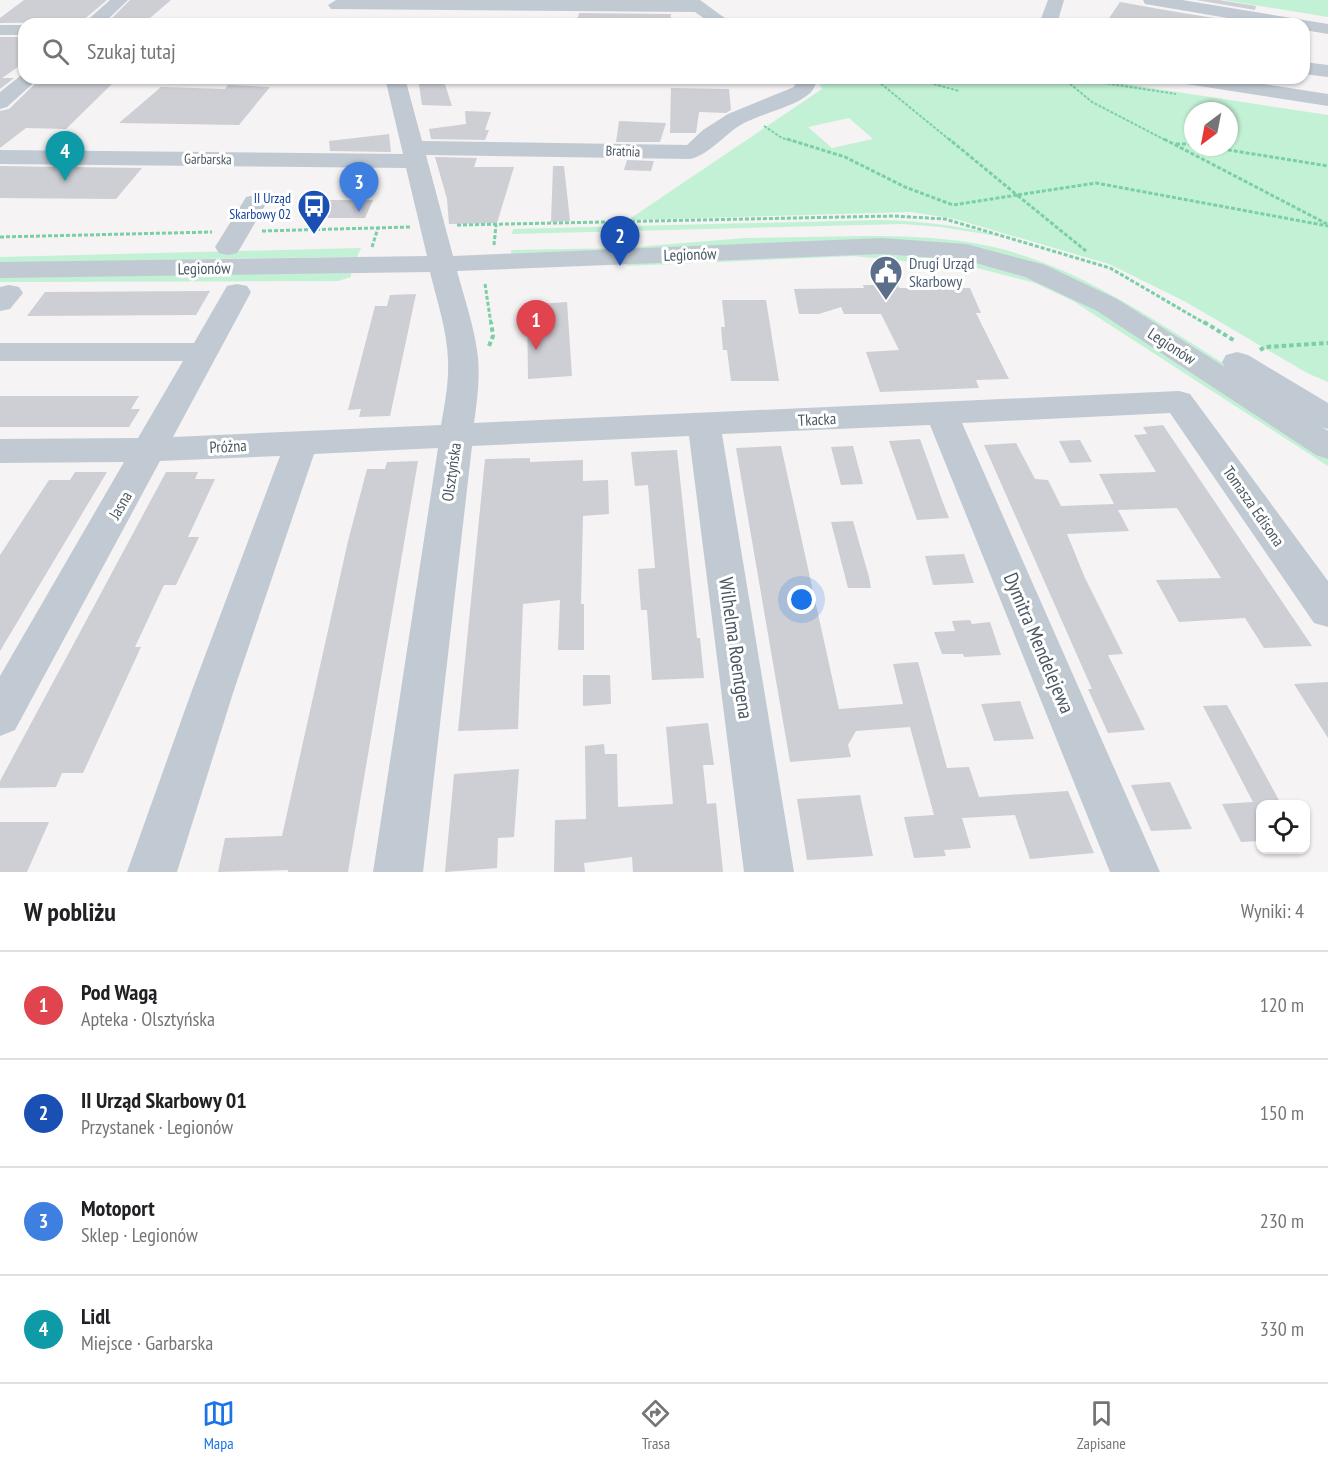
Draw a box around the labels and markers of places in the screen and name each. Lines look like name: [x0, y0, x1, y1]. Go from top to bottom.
pin: 4: [46, 132, 84, 181]
pin: 3: [340, 162, 378, 212]
bus stop icon: II Urząd Skarbowy 02: [296, 188, 332, 235]
place label: II Urząd Skarbowy 02: [229, 189, 291, 223]
pin: 2: [600, 216, 640, 266]
place label: Drugi Urząd Skarbowy: [909, 253, 974, 291]
public building icon: Drugi Urząd Skarbowy: [868, 254, 904, 301]
pin: 1: [516, 300, 556, 350]

